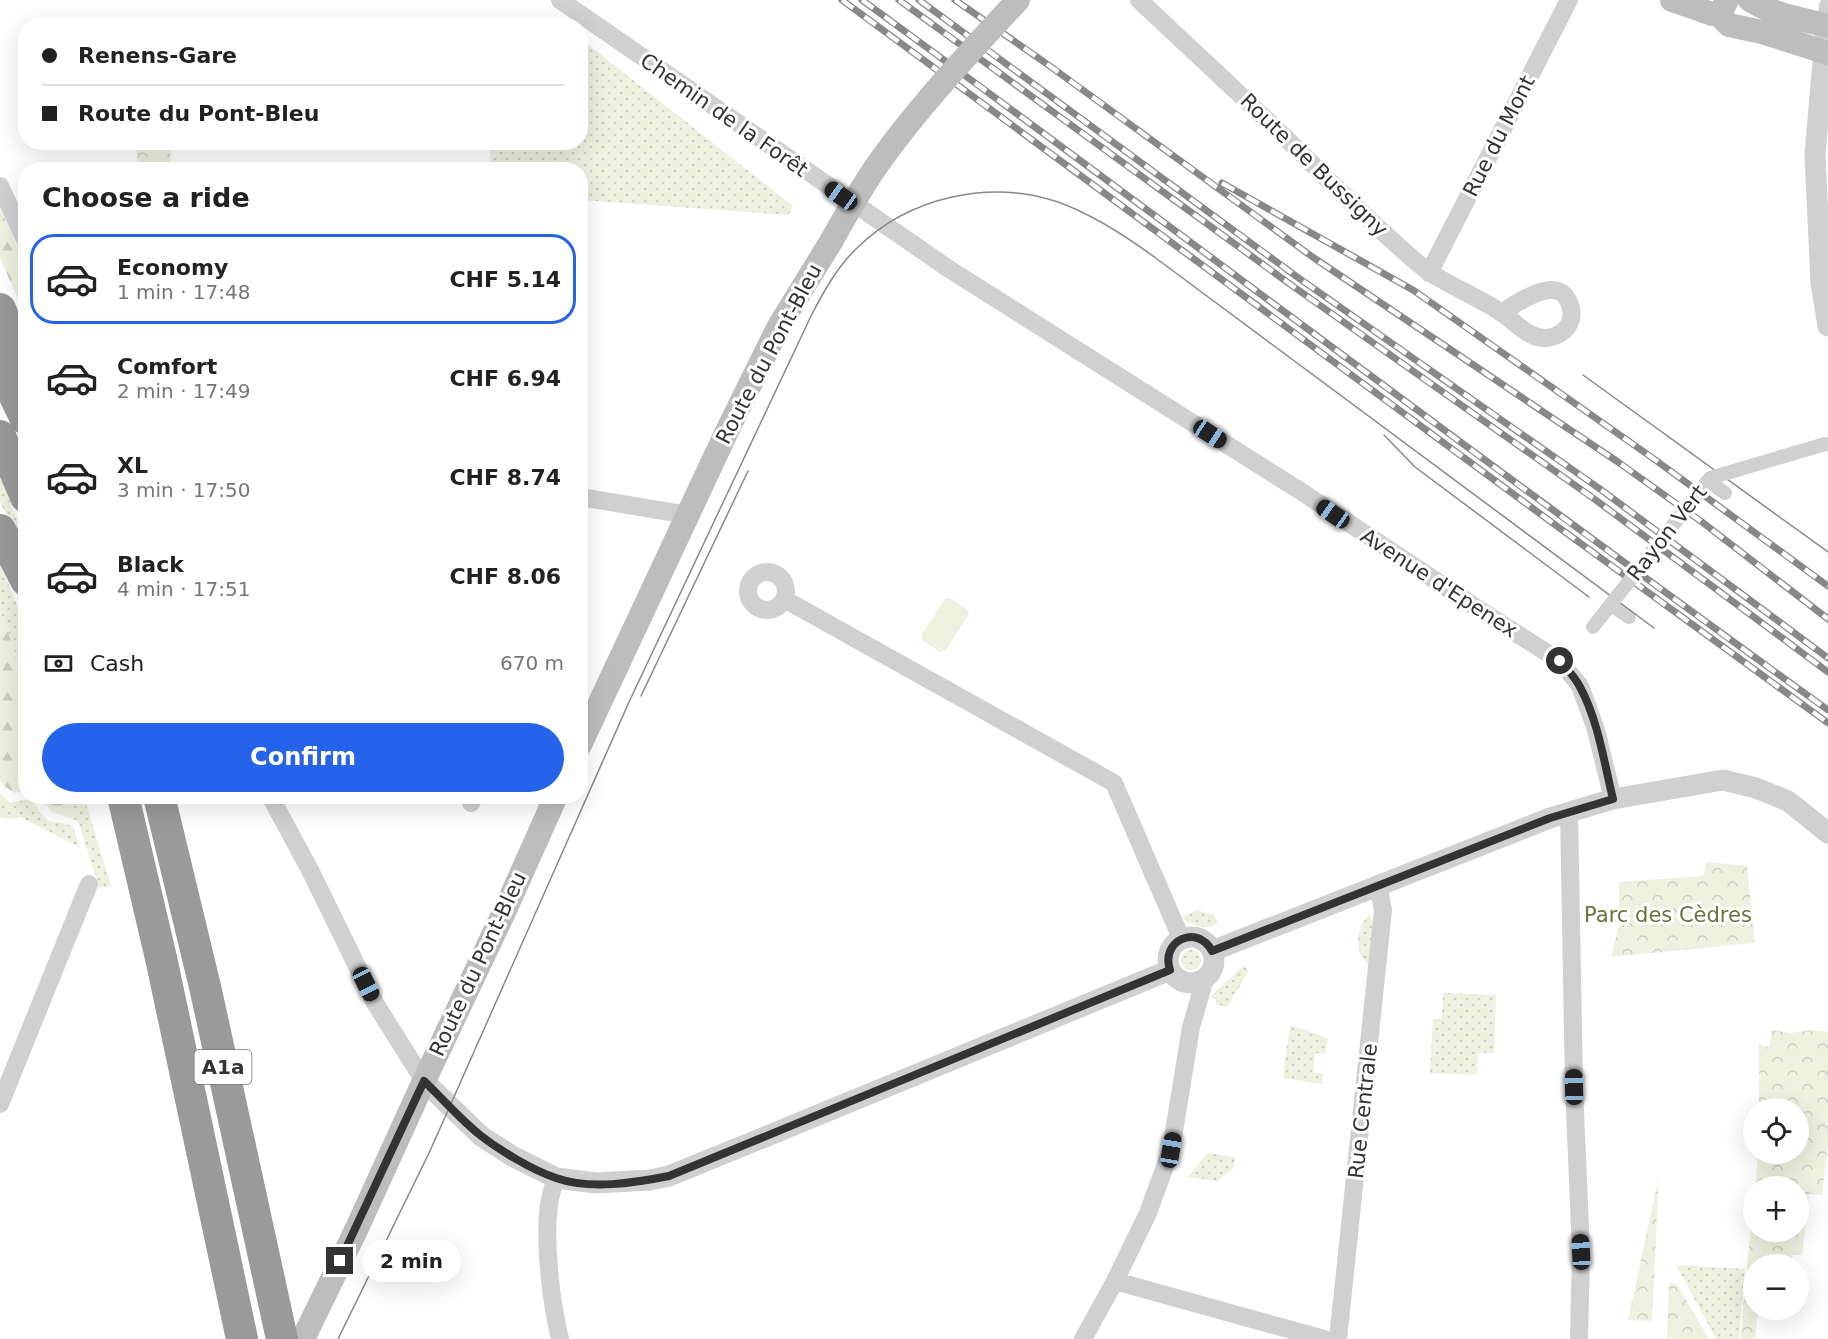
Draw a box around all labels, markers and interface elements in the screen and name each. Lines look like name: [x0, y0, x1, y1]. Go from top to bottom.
text: Renens-Gare: [78, 43, 237, 68]
street label: Chemin de la Forêt: [636, 48, 812, 182]
street label: Rue du Mont: [1458, 72, 1540, 200]
street label: Route de Bussigny: [1236, 89, 1392, 241]
text: Route du Pont-Bleu: [78, 101, 319, 126]
car: [821, 178, 861, 214]
text: Choose a ride: [42, 182, 250, 213]
icon: car: [45, 252, 99, 306]
text: Economy: [117, 255, 228, 280]
street label: Route du Pont-Bleu: [711, 260, 827, 448]
text: CHF 5.14: [449, 267, 561, 292]
text: 1 min · 17:48: [117, 280, 251, 304]
icon: car: [45, 351, 99, 405]
text: Comfort: [117, 354, 217, 379]
text: CHF 6.94: [449, 366, 561, 391]
text: 2 min · 17:49: [117, 379, 251, 403]
car: [1190, 417, 1230, 451]
icon: car: [45, 450, 99, 504]
text: XL: [117, 453, 148, 478]
text: CHF 8.74: [449, 465, 561, 490]
text: 3 min · 17:50: [117, 478, 251, 502]
street label: Rayon Vert: [1622, 480, 1712, 586]
car: [1313, 496, 1353, 532]
street label: Avenue d'Epenex: [1356, 523, 1522, 643]
icon: car: [45, 549, 99, 603]
text: Black: [117, 552, 184, 577]
text: CHF 8.06: [449, 564, 561, 589]
text: 4 min · 17:51: [117, 577, 251, 601]
icon: cash: [42, 647, 75, 680]
route start: [1546, 647, 1573, 674]
text: Cash: [90, 651, 144, 676]
text: 670 m: [500, 651, 564, 675]
button: Confirm: [42, 723, 564, 792]
street label: Route du Pont-Bleu: [425, 868, 531, 1060]
park label: Parc des Cèdres: [1584, 903, 1752, 927]
car: [350, 964, 382, 1004]
street label: Rue Centrale: [1344, 1042, 1382, 1180]
road number: A1a: [194, 1050, 252, 1084]
car: [1565, 1069, 1583, 1105]
map controls: [1743, 1098, 1809, 1320]
button: locate: [1743, 1098, 1809, 1164]
car: [1159, 1131, 1183, 1169]
button: +: [1743, 1176, 1809, 1242]
car: [1571, 1234, 1591, 1270]
callout: 2 min: [361, 1240, 460, 1282]
route end: [326, 1247, 353, 1274]
text: 2 min: [380, 1249, 443, 1273]
button: −: [1743, 1254, 1809, 1320]

